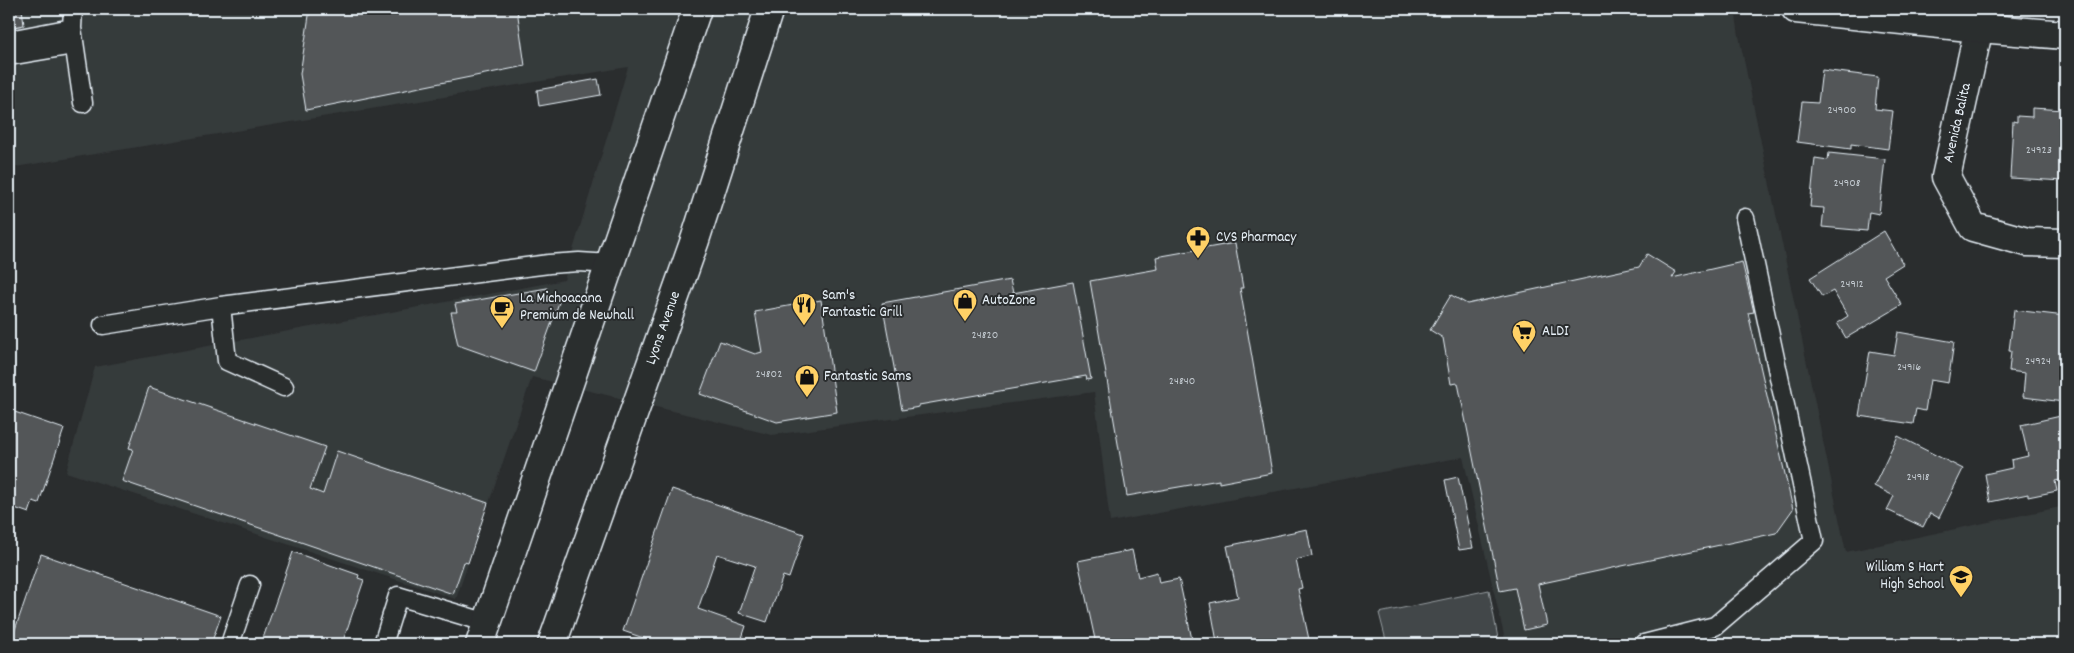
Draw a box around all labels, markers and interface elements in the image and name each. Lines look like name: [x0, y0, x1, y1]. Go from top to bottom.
street label: Avenida Balita: [1938, 80, 1978, 165]
house number: 24900: [1828, 102, 1856, 119]
house number: 24923: [2026, 142, 2052, 159]
house number: 24908: [1833, 175, 1861, 192]
pharmacy icon: CVS Pharmacy: [1185, 225, 1211, 259]
place label: CVS Pharmacy: [1216, 227, 1297, 249]
house number: 24912: [1840, 276, 1864, 293]
place label: Sam's Fantastic Grill: [822, 285, 903, 324]
place label: La Michoacana Premium de Newhall: [520, 288, 634, 327]
street label: Lyons Avenue: [641, 288, 687, 368]
shop icon: AutoZone: [952, 288, 978, 322]
place label: AutoZone: [982, 290, 1036, 312]
restaurant icon: Sam's Fantastic Grill: [791, 292, 817, 326]
cafe icon: La Michoacana Premium de Newhall: [489, 295, 515, 329]
supermarket icon: ALDI: [1511, 319, 1537, 353]
place label: ALDI: [1542, 321, 1569, 343]
house number: 24820: [972, 327, 998, 344]
house number: 24924: [2025, 353, 2051, 370]
house number: 24916: [1897, 359, 1921, 376]
shop icon: Fantastic Sams: [794, 364, 820, 398]
house number: 24802: [756, 366, 782, 383]
place label: Fantastic Sams: [824, 366, 912, 388]
house number: 24840: [1169, 373, 1195, 390]
house number: 24918: [1906, 469, 1930, 486]
place label: William S Hart High School: [1866, 557, 1944, 596]
school or university icon: William S Hart High School: [1948, 564, 1974, 598]

